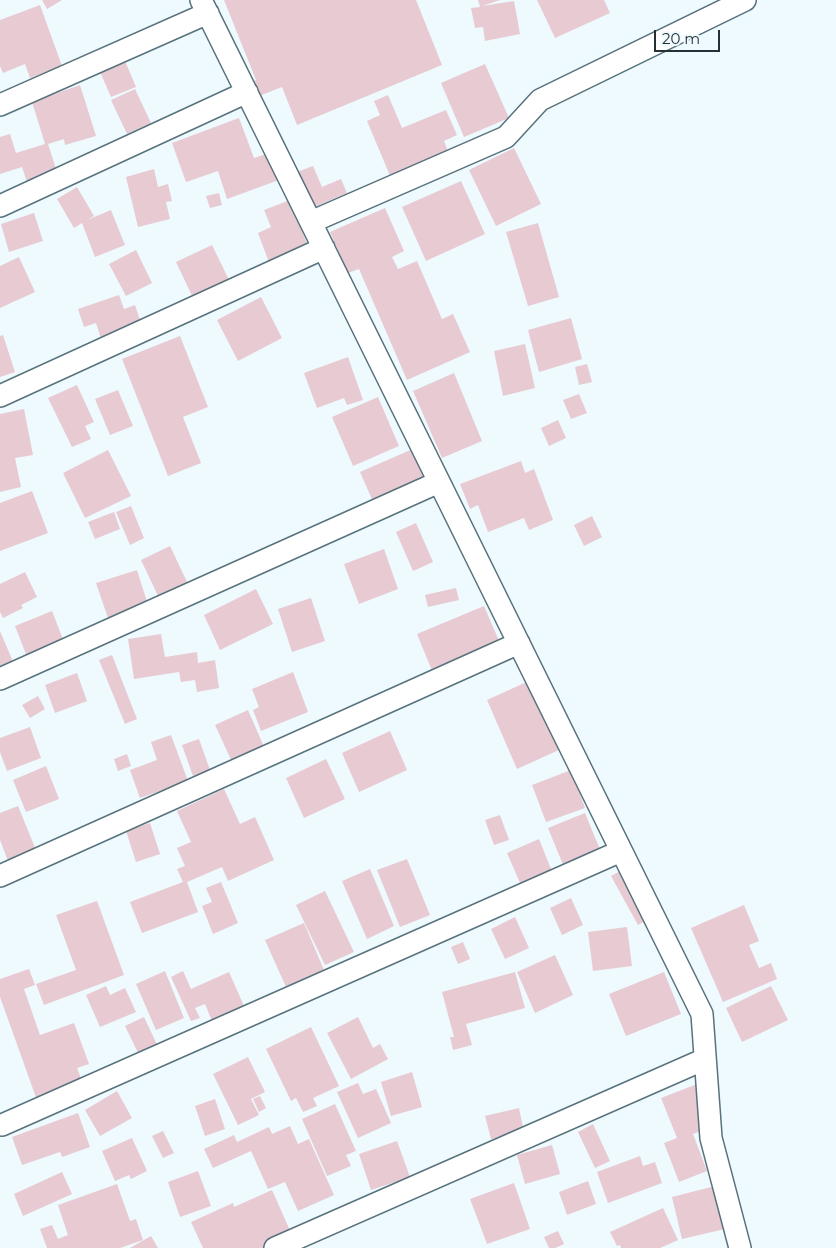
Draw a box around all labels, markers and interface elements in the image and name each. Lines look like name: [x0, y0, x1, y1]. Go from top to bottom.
scale bar: [656, 20, 722, 52]
text: 20 m: [662, 29, 700, 48]

